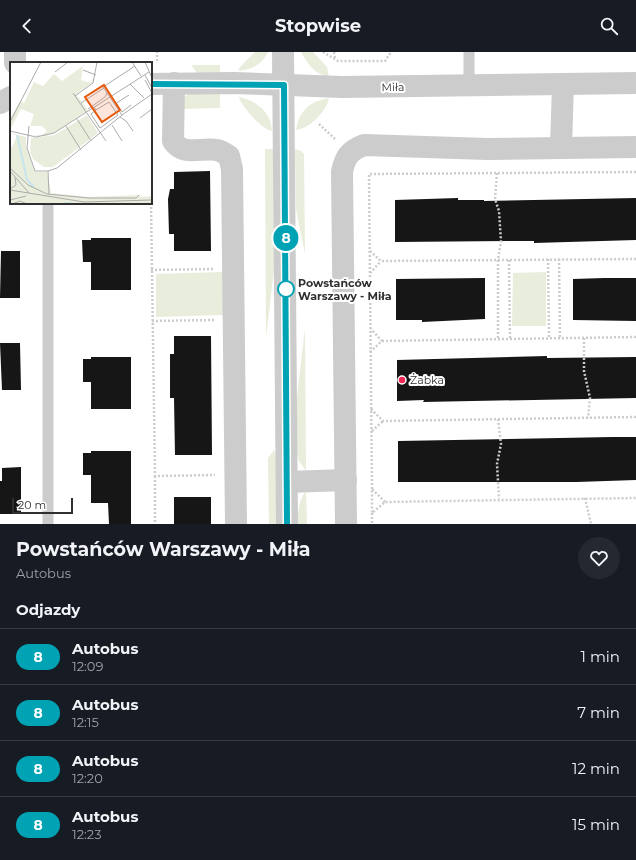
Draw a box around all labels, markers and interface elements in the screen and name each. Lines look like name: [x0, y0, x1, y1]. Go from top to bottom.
icon: back: [16, 15, 38, 37]
text: Stopwise: [275, 15, 361, 37]
icon: search: [598, 15, 620, 37]
inset map: [10, 62, 152, 204]
street label: Miła: [381, 80, 405, 94]
line badge: 8: [273, 225, 299, 251]
text: 8: [281, 229, 291, 247]
place label: Powstańców Warszawy - Miła: [298, 276, 392, 303]
marker: Powstańców Warszawy - Miła: [277, 280, 295, 298]
place label: Żabka: [410, 373, 444, 387]
marker: Żabka: [397, 375, 407, 385]
scale bar: [12, 496, 73, 515]
text: 20 m: [18, 498, 46, 512]
button: heart: [578, 537, 620, 579]
text: Powstańców Warszawy - Miła: [16, 538, 311, 561]
text: Autobus: [16, 565, 71, 581]
text: Odjazdy: [16, 600, 80, 619]
text: Autobus: [72, 639, 138, 658]
text: 1 min: [581, 647, 620, 666]
text: 8: [33, 648, 43, 666]
text: 12:09: [72, 658, 103, 674]
text: Autobus: [72, 695, 138, 714]
text: 7 min: [577, 703, 620, 722]
text: 8: [33, 704, 43, 722]
text: 12:15: [72, 714, 99, 730]
text: Autobus: [72, 751, 138, 770]
text: 12 min: [572, 759, 620, 778]
text: 8: [33, 760, 43, 778]
text: 12:20: [72, 770, 103, 786]
text: Autobus: [72, 807, 138, 826]
text: 15 min: [572, 815, 620, 834]
text: 8: [33, 816, 43, 834]
text: 12:23: [72, 826, 102, 842]

